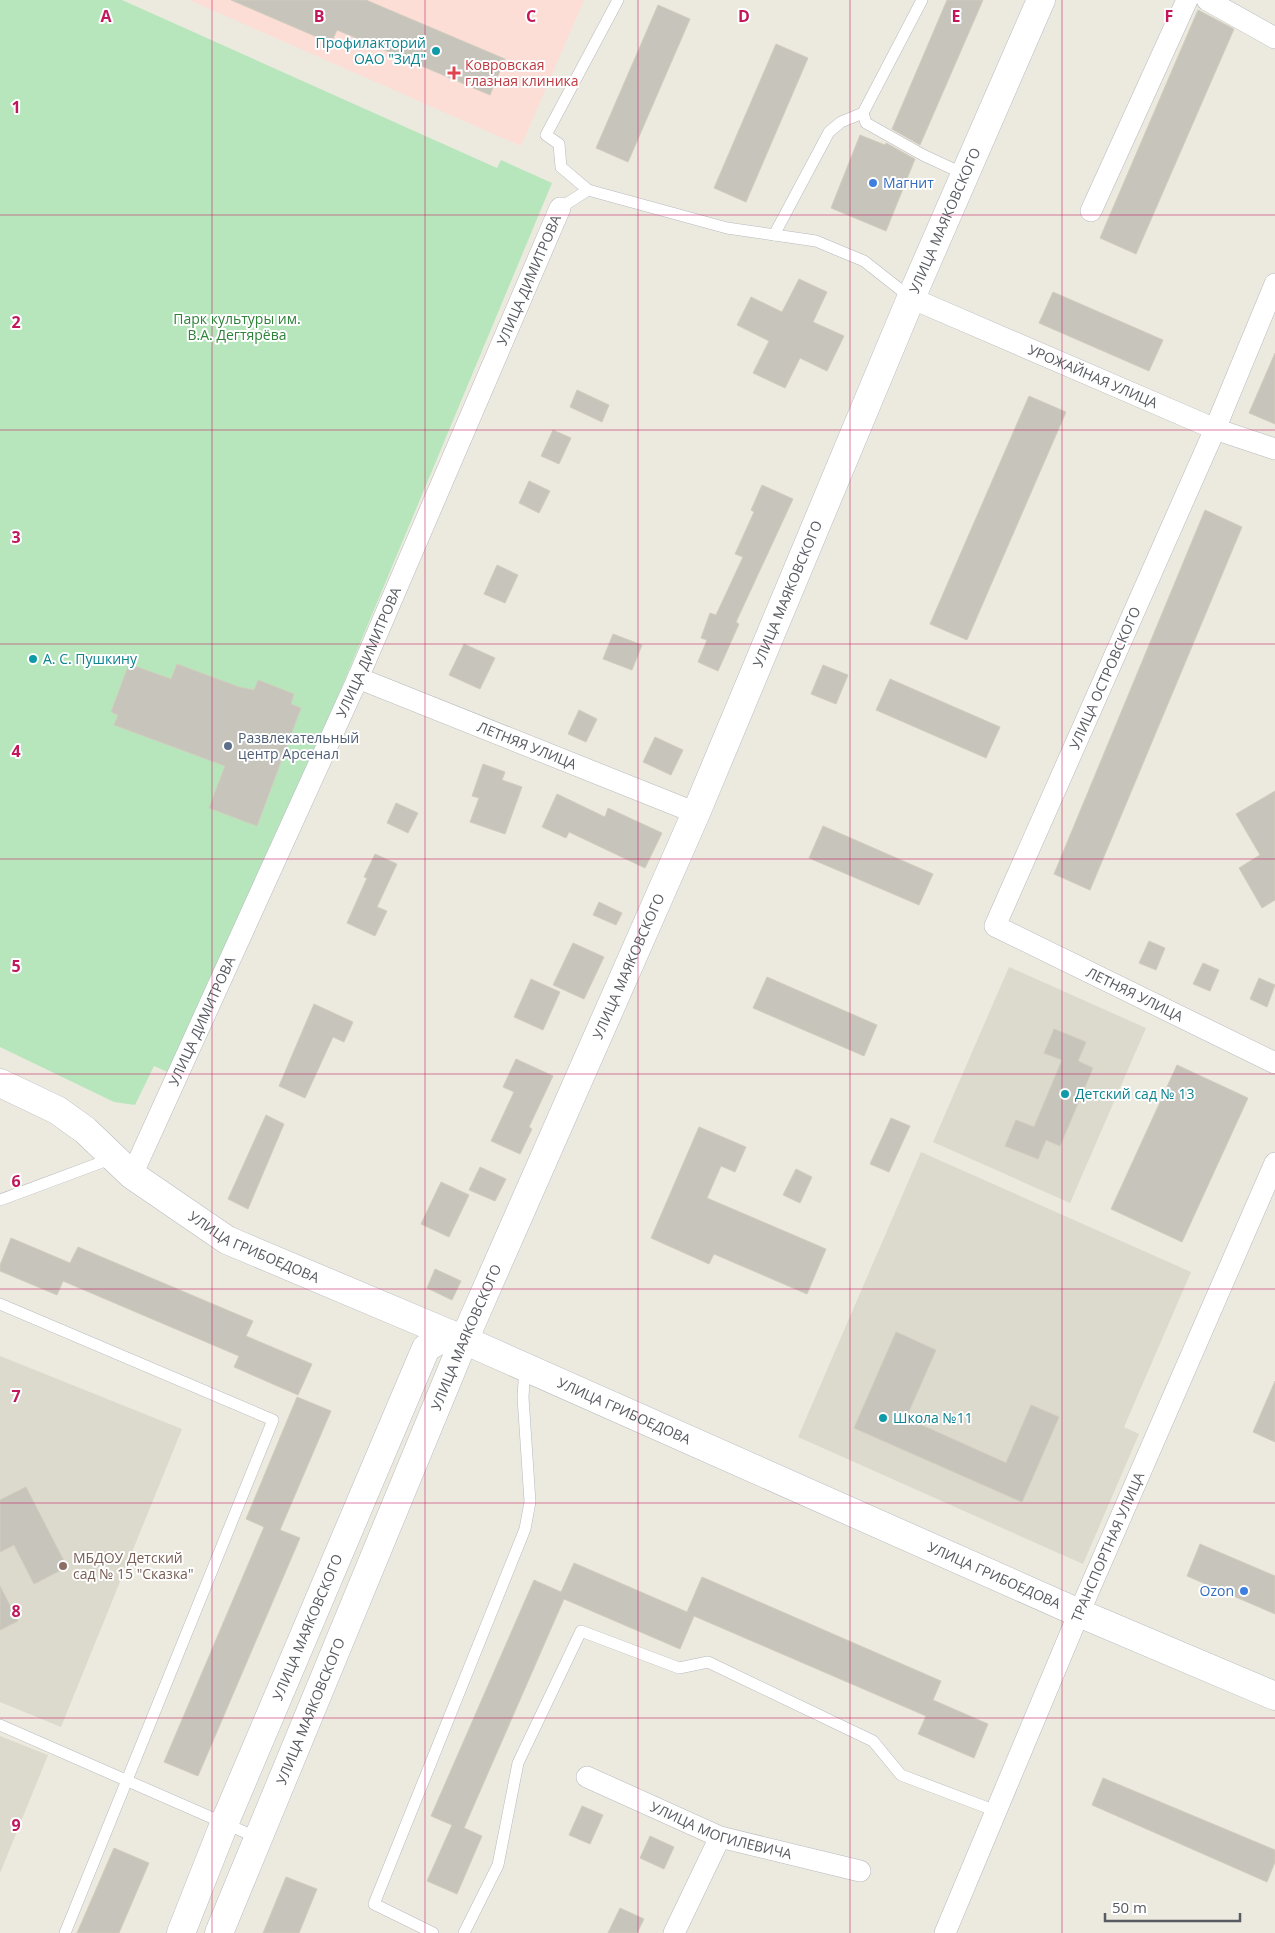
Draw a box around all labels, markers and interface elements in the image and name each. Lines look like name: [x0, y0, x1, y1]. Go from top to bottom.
text: A: [100, 5, 112, 27]
text: B: [314, 5, 324, 27]
text: C: [526, 5, 536, 27]
text: D: [738, 5, 750, 27]
text: E: [952, 5, 961, 27]
text: F: [1165, 5, 1173, 27]
place label: Профилакторий ОАО "ЗиД": [316, 33, 426, 68]
marker: Профилакторий ОАО "ЗиД": [430, 45, 442, 57]
place label: Ковровская глазная клиника: [465, 55, 579, 90]
marker: Ковровская глазная клиника: [447, 66, 461, 80]
text: 1: [11, 96, 21, 118]
street label: УЛИЦА МАЯКОВСКОГО: [904, 144, 985, 296]
place label: Магнит: [883, 173, 934, 192]
marker: Магнит: [867, 177, 879, 189]
street label: УЛИЦА ДИМИТРОВА: [492, 212, 565, 348]
park label: Парк культуры им. В.А. Дегтярёва: [173, 309, 301, 344]
text: 2: [11, 311, 21, 333]
street label: УРОЖАЙНАЯ УЛИЦА: [1025, 340, 1161, 412]
street label: УЛИЦА МАЯКОВСКОГО: [748, 517, 826, 670]
text: 3: [11, 526, 21, 548]
street label: УЛИЦА ДИМИТРОВА: [331, 584, 405, 720]
street label: УЛИЦА ОСТРОВСКОГО: [1065, 603, 1145, 752]
place label: А. С. Пушкину: [43, 649, 138, 668]
marker: А. С. Пушкину: [27, 653, 39, 665]
street label: ЛЕТНЯЯ УЛИЦА: [475, 717, 580, 773]
place label: Развлекательный центр Арсенал: [238, 728, 359, 763]
text: 4: [11, 740, 21, 762]
marker: Развлекательный центр Арсенал: [222, 740, 234, 752]
street label: УЛИЦА МАЯКОВСКОГО: [588, 890, 668, 1042]
street label: УЛИЦА ДИМИТРОВА: [164, 953, 239, 1089]
text: 5: [11, 955, 21, 977]
street label: ЛЕТНЯЯ УЛИЦА: [1083, 962, 1187, 1026]
place label: Детский сад № 13: [1075, 1084, 1194, 1103]
marker: Детский сад № 13: [1059, 1088, 1071, 1100]
text: 6: [11, 1170, 21, 1192]
street label: УЛИЦА ГРИБОЕДОВА: [185, 1207, 323, 1287]
street label: УЛИЦА МАЯКОВСКОГО: [426, 1261, 505, 1413]
street label: УЛИЦА ГРИБОЕДОВА: [555, 1373, 694, 1449]
text: 7: [11, 1385, 21, 1407]
place label: Школа №11: [893, 1408, 973, 1427]
marker: Школа №11: [877, 1412, 889, 1424]
street label: ТРАНСПОРТНАЯ УЛИЦА: [1066, 1469, 1148, 1624]
street label: УЛИЦА ГРИБОЕДОВА: [925, 1537, 1064, 1613]
place label: МБДОУ Детский сад № 15 "Сказка": [73, 1548, 193, 1583]
street label: УЛИЦА МАЯКОВСКОГО: [268, 1551, 347, 1703]
marker: МБДОУ Детский сад № 15 "Сказка": [57, 1560, 69, 1572]
place label: Ozon: [1200, 1581, 1234, 1600]
marker: Ozon: [1238, 1585, 1250, 1597]
text: 8: [11, 1600, 21, 1622]
street label: УЛИЦА МАЯКОВСКОГО: [271, 1635, 349, 1787]
street label: УЛИЦА МОГИЛЕВИЧА: [647, 1797, 794, 1863]
text: 9: [11, 1814, 21, 1836]
scale bar: [1105, 1890, 1240, 1922]
text: 50 m: [1112, 1897, 1147, 1917]

